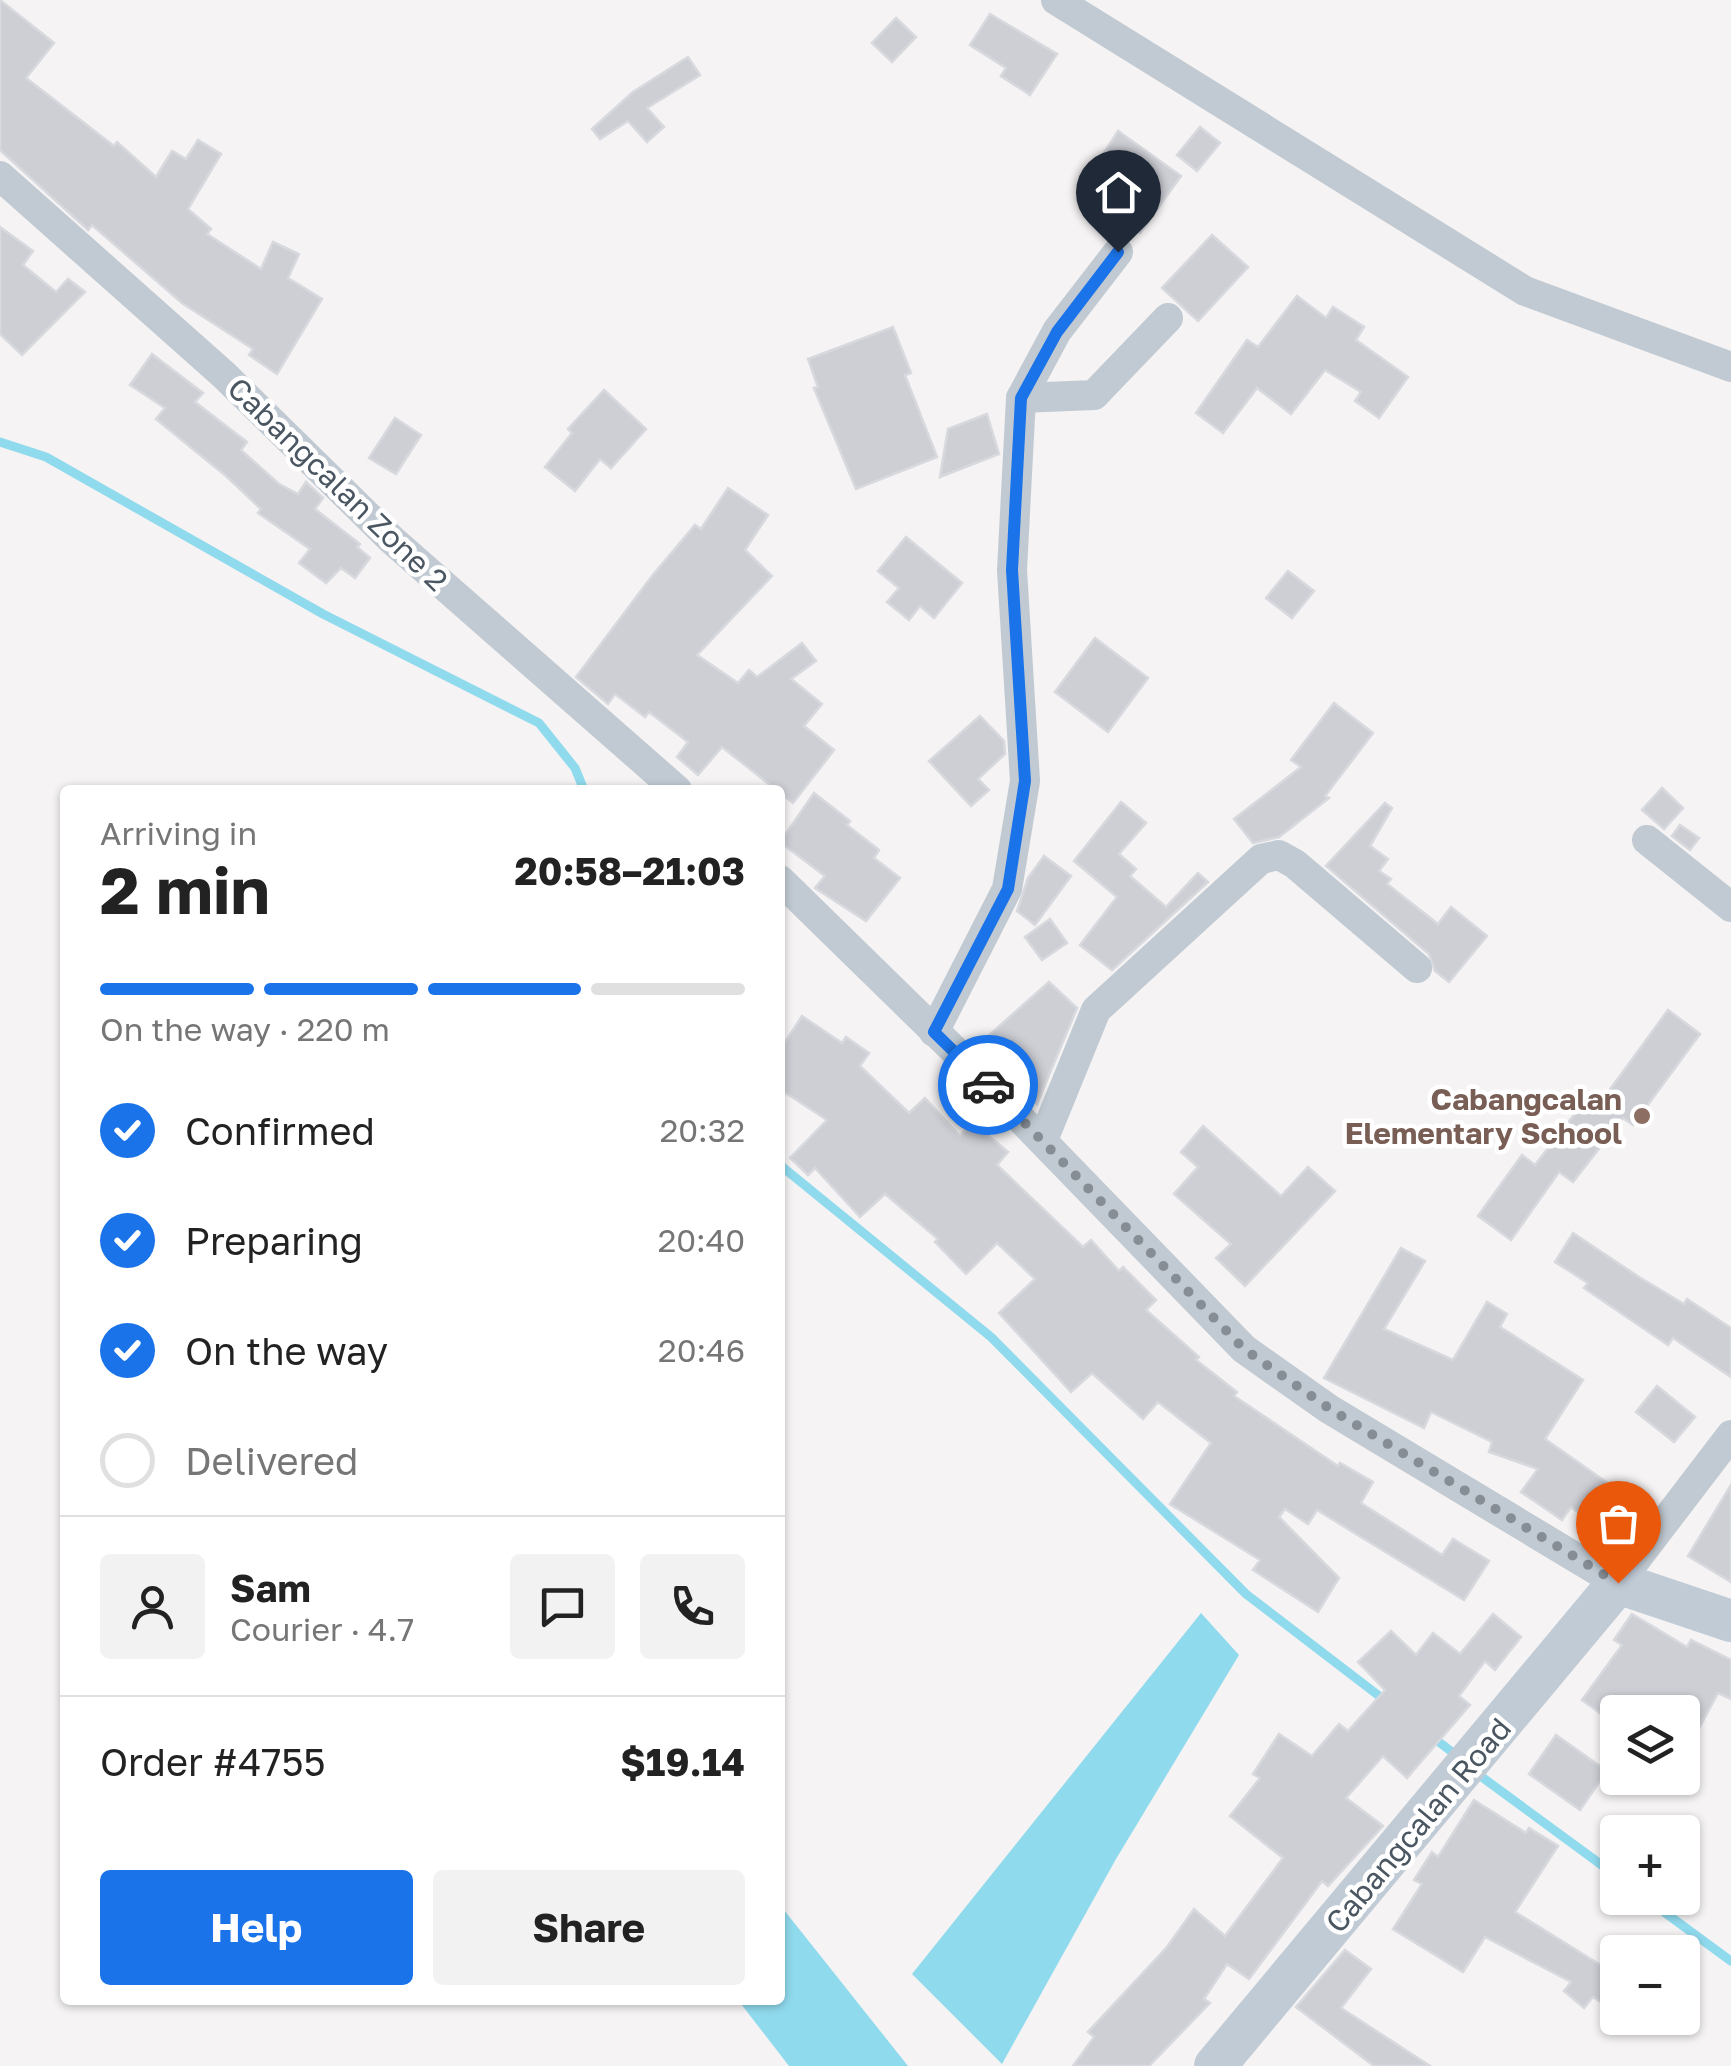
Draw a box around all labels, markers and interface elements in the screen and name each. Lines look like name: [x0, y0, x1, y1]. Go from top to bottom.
pin: [1076, 150, 1161, 253]
icon: home: [1091, 165, 1146, 220]
street label: Cabangcalan Zone 2: [221, 370, 455, 598]
text: Arriving in: [100, 814, 257, 852]
text: 20:58–21:03: [515, 848, 745, 893]
text: 2 min: [100, 850, 270, 928]
text: On the way · 220 m: [100, 1010, 390, 1048]
courier: [938, 1035, 1038, 1135]
icon: car: [961, 1058, 1016, 1113]
place label: Cabangcalan Elementary School: [1345, 1081, 1622, 1151]
icon: check: [100, 1103, 155, 1158]
marker: Cabangcalan Elementary School: [1631, 1105, 1653, 1127]
text: Confirmed: [185, 1108, 375, 1153]
text: 20:32: [660, 1111, 745, 1149]
icon: check: [100, 1213, 155, 1268]
text: Preparing: [185, 1218, 363, 1263]
text: 20:40: [658, 1221, 745, 1259]
icon: check: [100, 1323, 155, 1378]
text: On the way: [185, 1328, 388, 1373]
text: 20:46: [658, 1331, 745, 1369]
text: Delivered: [185, 1438, 358, 1483]
pin: [1576, 1481, 1661, 1584]
icon: bag: [1591, 1496, 1646, 1551]
button: person: [100, 1554, 205, 1659]
button: chat: [510, 1554, 615, 1659]
button: phone: [640, 1554, 745, 1659]
text: Sam: [230, 1565, 311, 1610]
text: Courier · 4.7: [230, 1610, 414, 1648]
map controls: [1600, 1695, 1700, 2035]
button: layers: [1600, 1695, 1700, 1795]
street label: Cabangcalan Road: [1318, 1710, 1518, 1940]
text: Order #4755: [100, 1739, 326, 1784]
text: $19.14: [620, 1739, 745, 1784]
button: +: [1600, 1815, 1700, 1915]
button: Help: [100, 1870, 413, 1985]
button: Share: [433, 1870, 745, 1985]
button: −: [1600, 1935, 1700, 2035]

